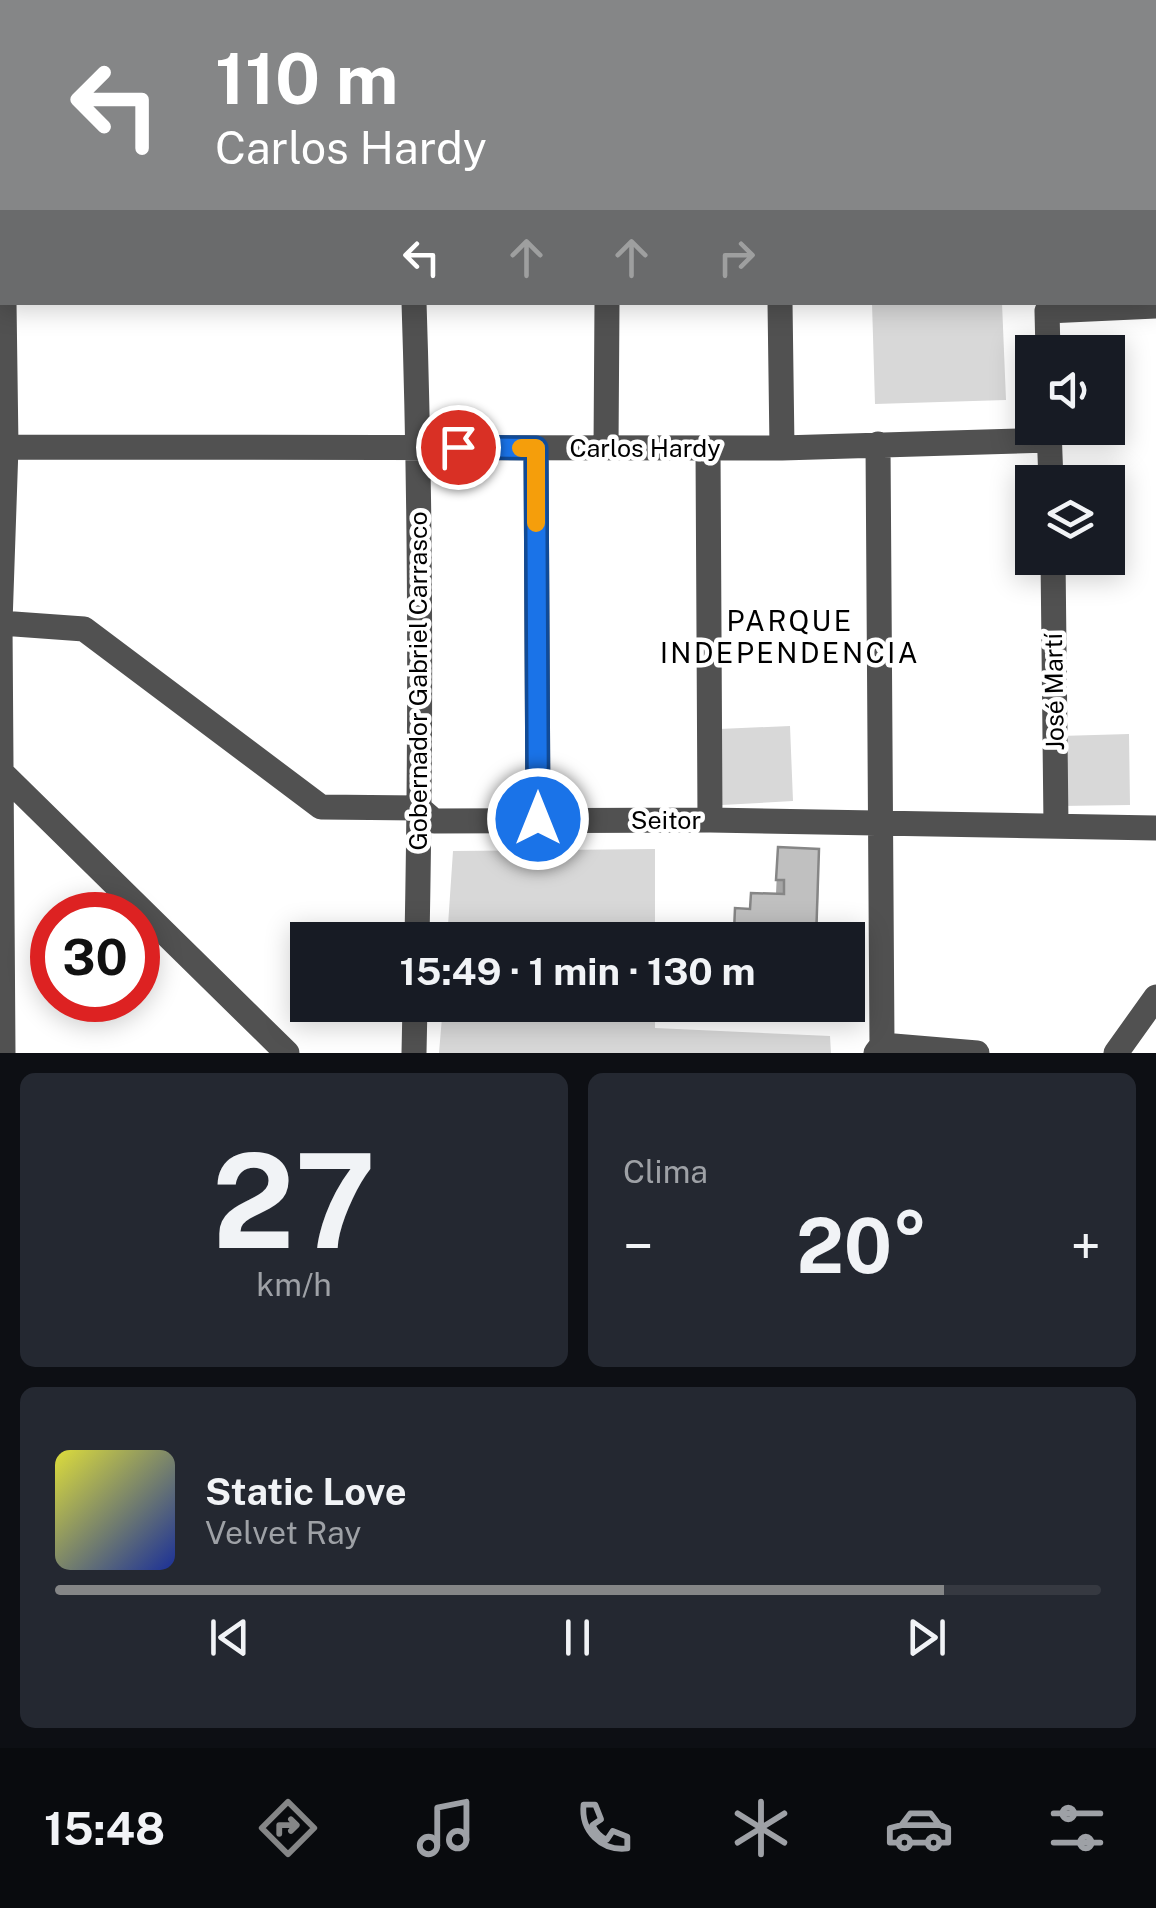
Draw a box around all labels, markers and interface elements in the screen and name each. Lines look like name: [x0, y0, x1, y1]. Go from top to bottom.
text: 110 m: [215, 37, 399, 120]
icon: left: [50, 40, 180, 170]
text: Carlos Hardy: [215, 121, 487, 174]
icon: left: [394, 230, 449, 285]
icon: ahead: [499, 230, 554, 285]
icon: ahead: [604, 230, 659, 285]
icon: right: [709, 230, 764, 285]
map controls: [1015, 335, 1125, 575]
button: sound: [1015, 335, 1125, 445]
pin: [416, 405, 501, 490]
icon: arrive: [431, 420, 486, 475]
street label: Carlos Hardy: [569, 433, 721, 463]
button: layers: [1015, 465, 1125, 575]
street label: Gobernador Gabriel Carrasco: [403, 511, 433, 851]
district label: PARQUE INDEPENDENCIA: [660, 604, 920, 669]
street label: José Martí: [1038, 632, 1070, 751]
position arrow: [486, 767, 590, 871]
street label: Seitor: [631, 805, 701, 835]
speed limit sign: 30: [30, 892, 160, 1022]
text: 15:49 · 1 min · 130 m: [400, 949, 755, 994]
text: 27: [212, 1125, 376, 1277]
text: Clima: [623, 1153, 708, 1190]
text: 20°: [796, 1202, 928, 1290]
text: −: [623, 1214, 654, 1278]
text: +: [1070, 1214, 1101, 1278]
text: km/h: [256, 1266, 332, 1303]
text: Static Love: [205, 1469, 407, 1514]
text: Velvet Ray: [205, 1514, 361, 1551]
icon: previous: [202, 1610, 257, 1665]
icon: pause: [550, 1610, 605, 1665]
icon: next: [899, 1610, 954, 1665]
icon: directions: [253, 1793, 323, 1863]
icon: music: [411, 1793, 481, 1863]
icon: phone: [569, 1793, 639, 1863]
icon: climate: [726, 1793, 796, 1863]
icon: car: [884, 1793, 954, 1863]
icon: filters: [1042, 1793, 1112, 1863]
text: 15:48: [44, 1802, 165, 1855]

